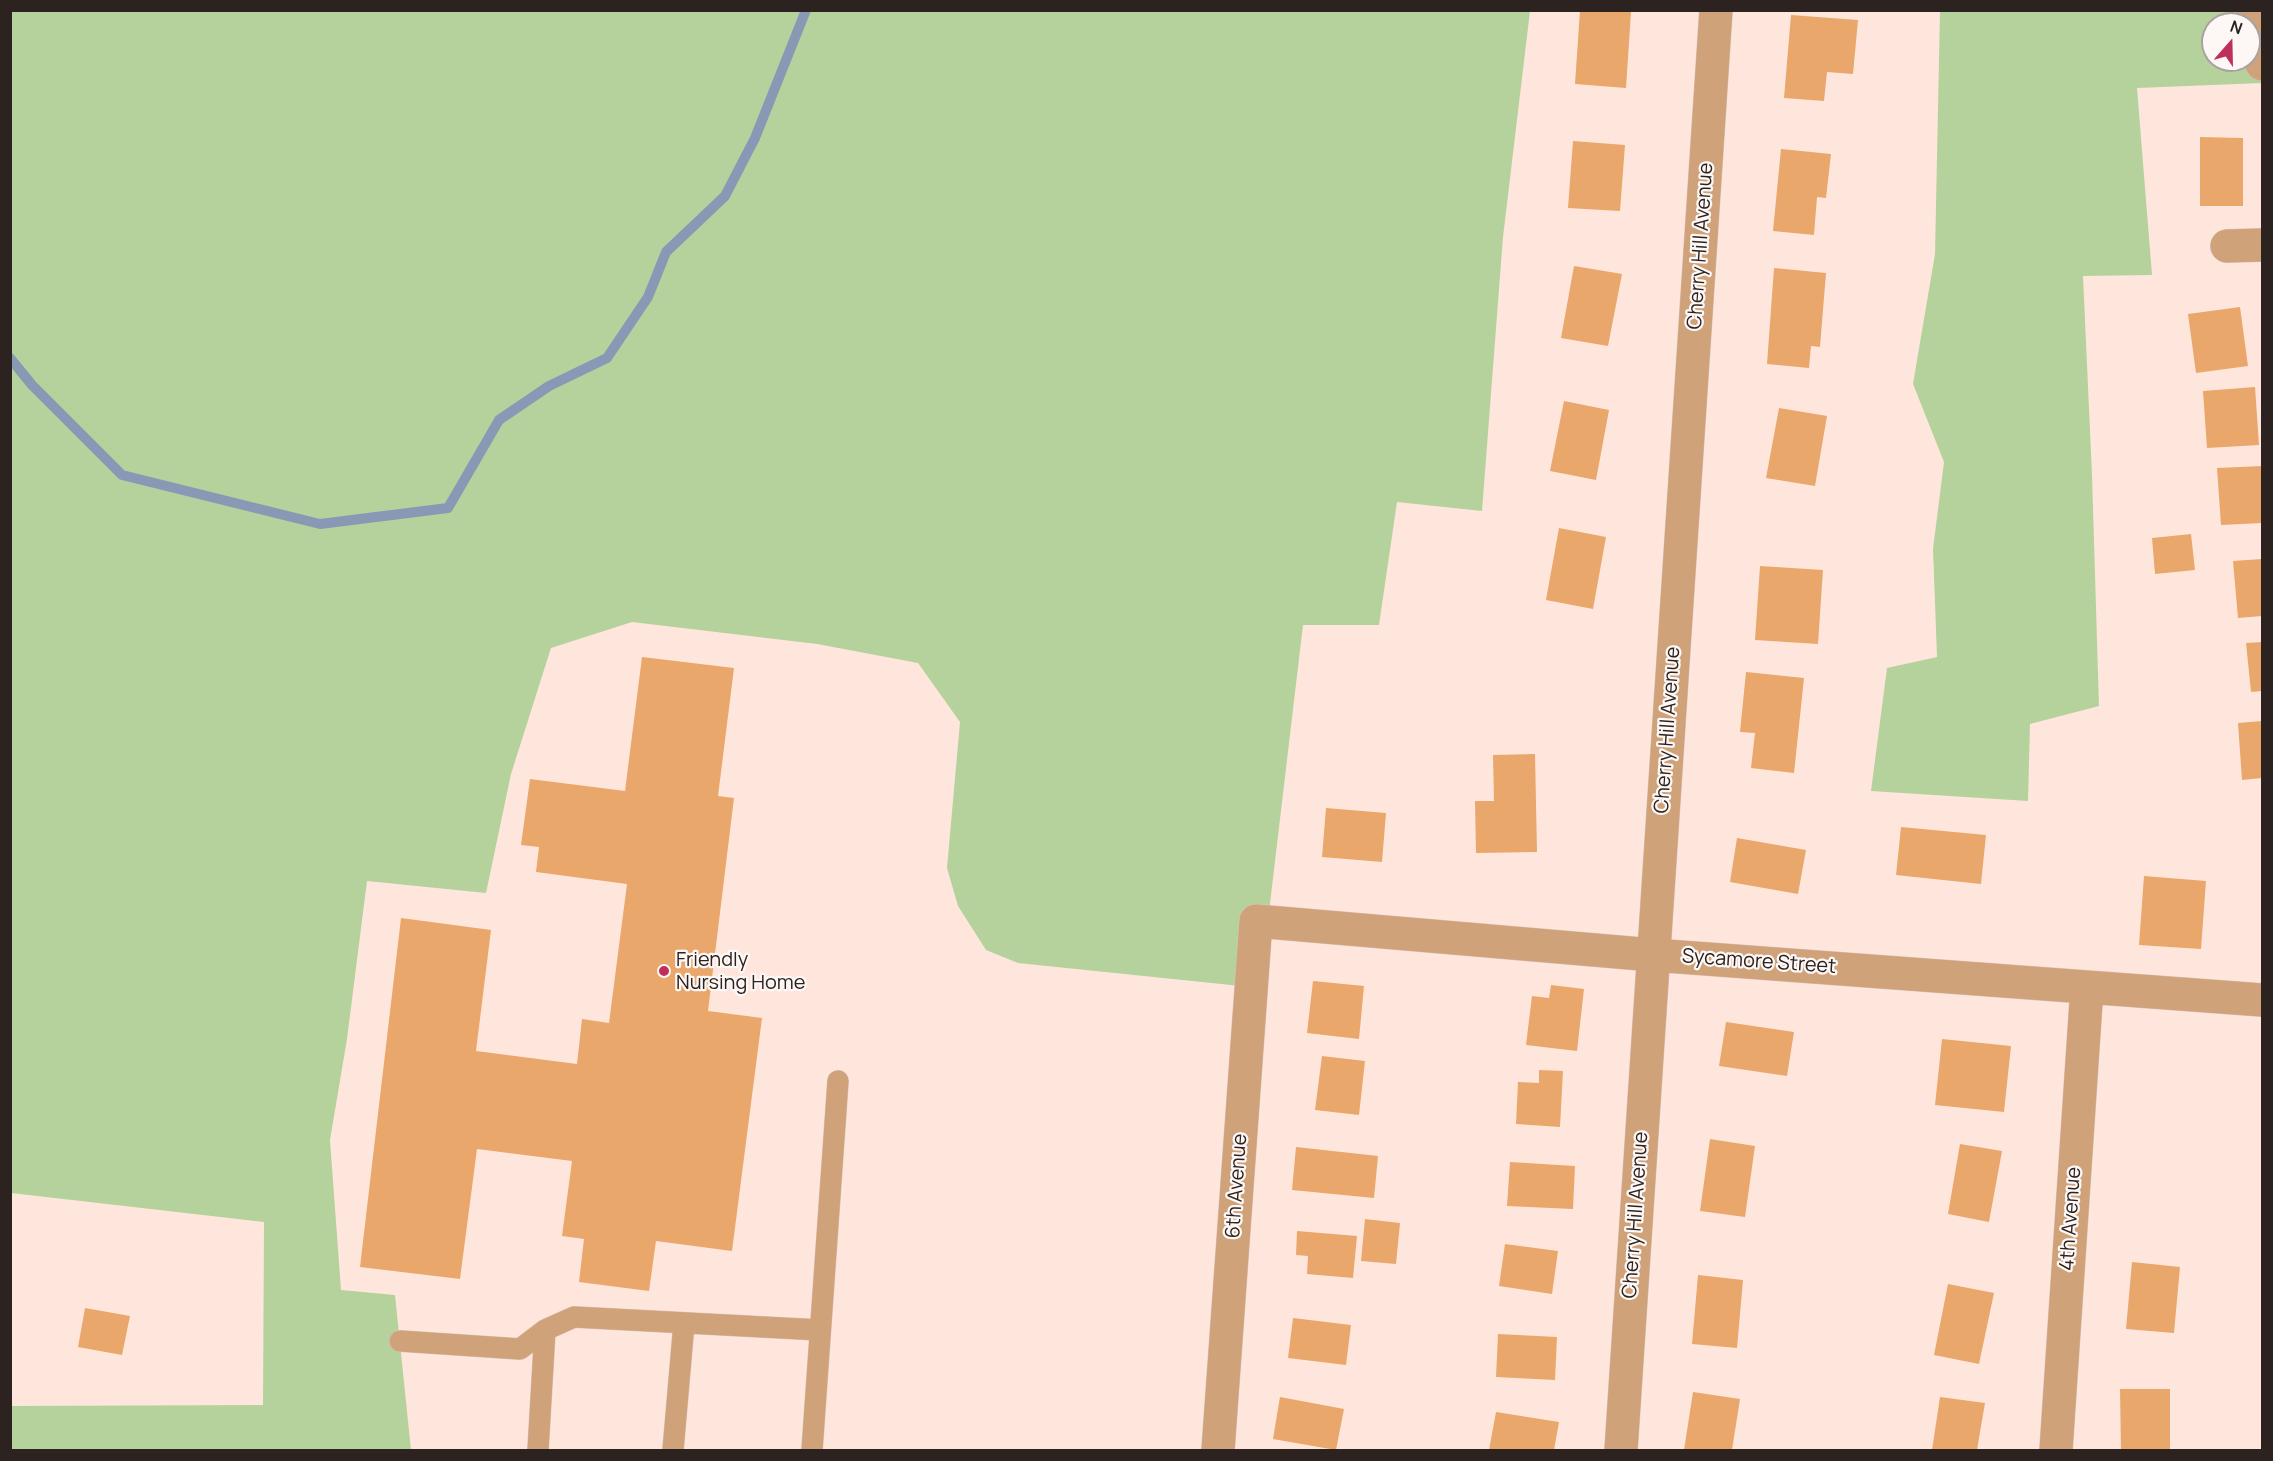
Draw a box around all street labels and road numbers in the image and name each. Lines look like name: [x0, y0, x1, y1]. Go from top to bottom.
street label: Cherry Hill Avenue: [1683, 162, 1719, 330]
street label: Cherry Hill Avenue: [1650, 646, 1686, 814]
street label: Sycamore Street: [1681, 945, 1837, 979]
street label: Cherry Hill Avenue: [1618, 1131, 1654, 1299]
street label: 6th Avenue: [1221, 1133, 1253, 1239]
street label: 4th Avenue: [2055, 1166, 2087, 1272]

